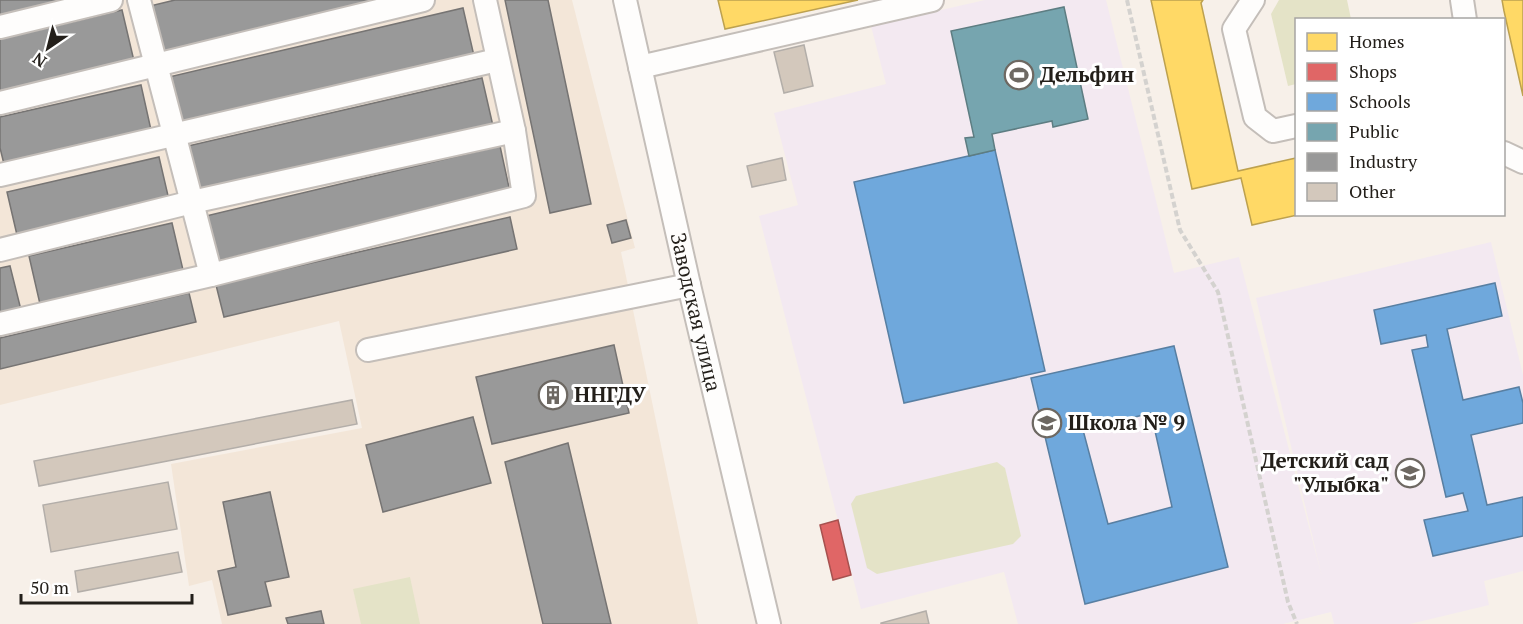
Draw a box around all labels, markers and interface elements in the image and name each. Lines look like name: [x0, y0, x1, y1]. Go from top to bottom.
north arrow: [18, 18, 78, 78]
legend: [1295, 18, 1505, 216]
text: Homes: [1349, 29, 1404, 53]
text: N: [28, 48, 51, 73]
sports icon: Дельфин: [1003, 59, 1035, 91]
text: Shops: [1349, 59, 1397, 83]
place label: Дельфин: [1040, 60, 1134, 88]
text: Schools: [1349, 89, 1411, 113]
text: Public: [1349, 119, 1399, 143]
text: Industry: [1349, 149, 1418, 173]
text: Other: [1349, 179, 1396, 203]
street label: Заводская улица: [665, 230, 729, 395]
building icon: ННГДУ: [537, 379, 569, 411]
place label: ННГДУ: [574, 380, 646, 408]
school or university icon: Школа № 9: [1031, 407, 1063, 439]
place label: Школа № 9: [1068, 408, 1185, 436]
place label: Детский сад "Улыбка": [1261, 446, 1389, 498]
school or university icon: Детский сад "Улыбка": [1394, 457, 1426, 489]
scale bar: [21, 567, 192, 605]
text: 50 m: [30, 575, 70, 599]

